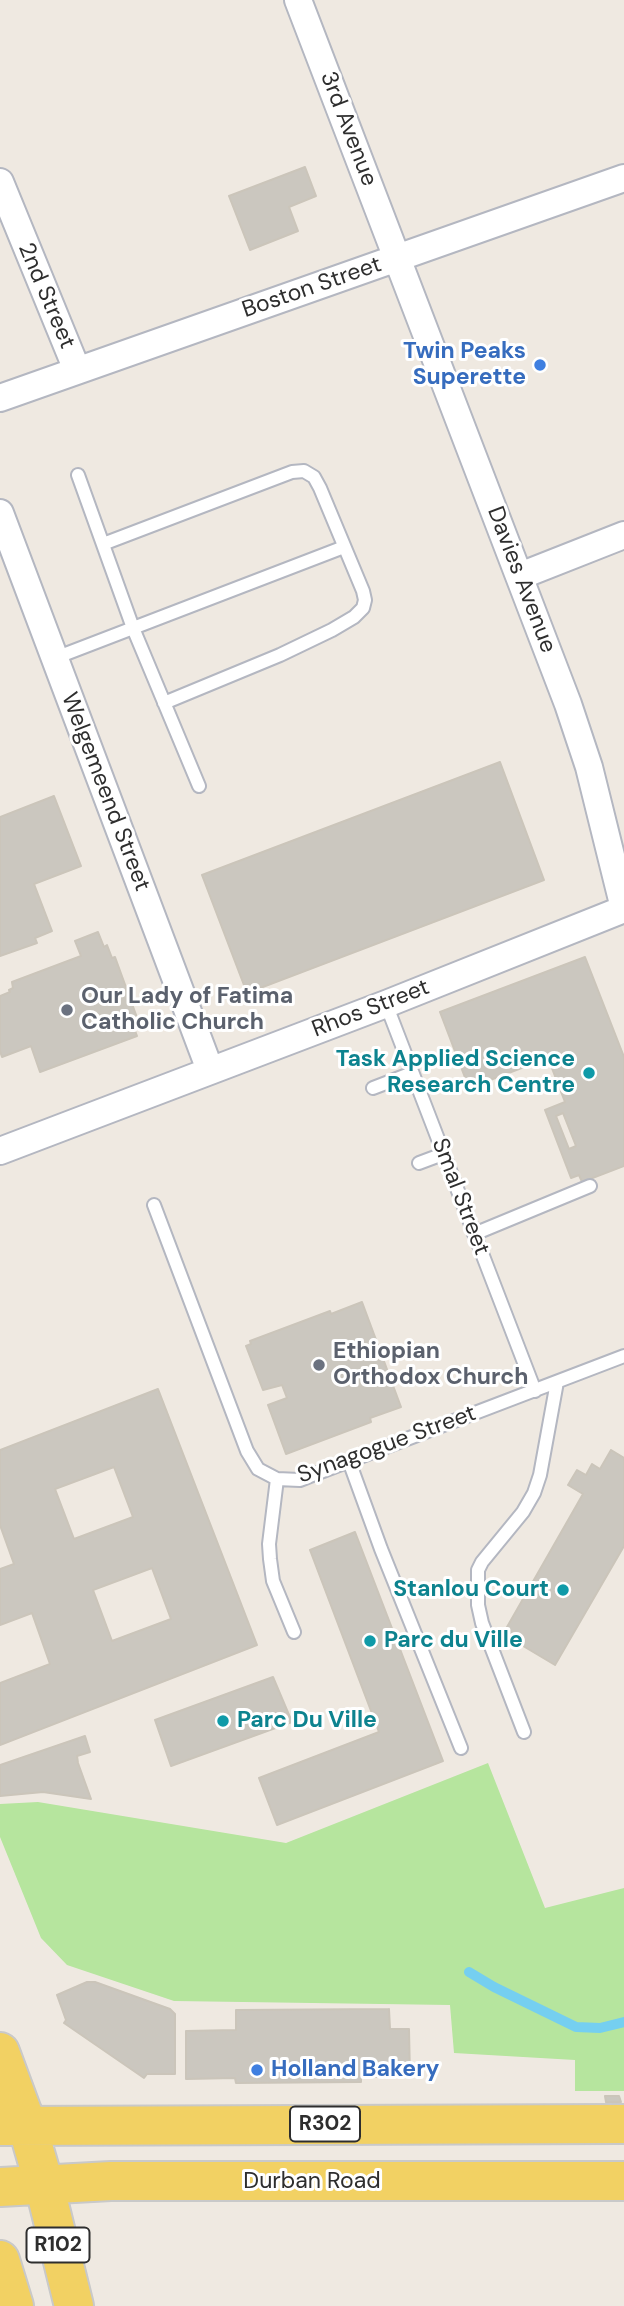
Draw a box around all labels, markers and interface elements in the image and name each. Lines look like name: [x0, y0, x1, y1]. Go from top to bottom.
street label: 3rd Avenue: [314, 68, 382, 190]
street label: 2nd Street: [11, 239, 81, 353]
street label: Boston Street: [239, 251, 385, 325]
place label: Twin Peaks Superette: [403, 338, 526, 392]
marker: Twin Peaks Superette: [532, 357, 548, 373]
street label: Davies Avenue: [480, 503, 562, 657]
street label: Welgemeend Street: [54, 689, 156, 895]
street label: Rhos Street: [308, 974, 434, 1044]
place label: Our Lady of Fatima Catholic Church: [81, 983, 293, 1037]
marker: Our Lady of Fatima Catholic Church: [59, 1002, 75, 1018]
place label: Task Applied Science Research Centre: [336, 1046, 575, 1100]
marker: Task Applied Science Research Centre: [581, 1065, 597, 1081]
street label: Smal Street: [425, 1135, 495, 1259]
place label: Ethiopian Orthodox Church: [333, 1338, 528, 1392]
marker: Ethiopian Orthodox Church: [311, 1357, 327, 1373]
street label: Synagogue Street: [294, 1400, 480, 1490]
place label: Stanlou Court: [393, 1576, 549, 1604]
marker: Stanlou Court: [555, 1582, 571, 1598]
place label: Parc du Ville: [384, 1627, 523, 1655]
marker: Parc du Ville: [362, 1633, 378, 1649]
place label: Parc Du Ville: [237, 1707, 377, 1735]
marker: Parc Du Ville: [215, 1713, 231, 1729]
place label: Holland Bakery: [271, 2056, 440, 2084]
marker: Holland Bakery: [249, 2062, 265, 2078]
road number: R302: [290, 2106, 360, 2142]
street label: Durban Road: [243, 2168, 381, 2196]
road number: R102: [27, 2228, 90, 2262]

